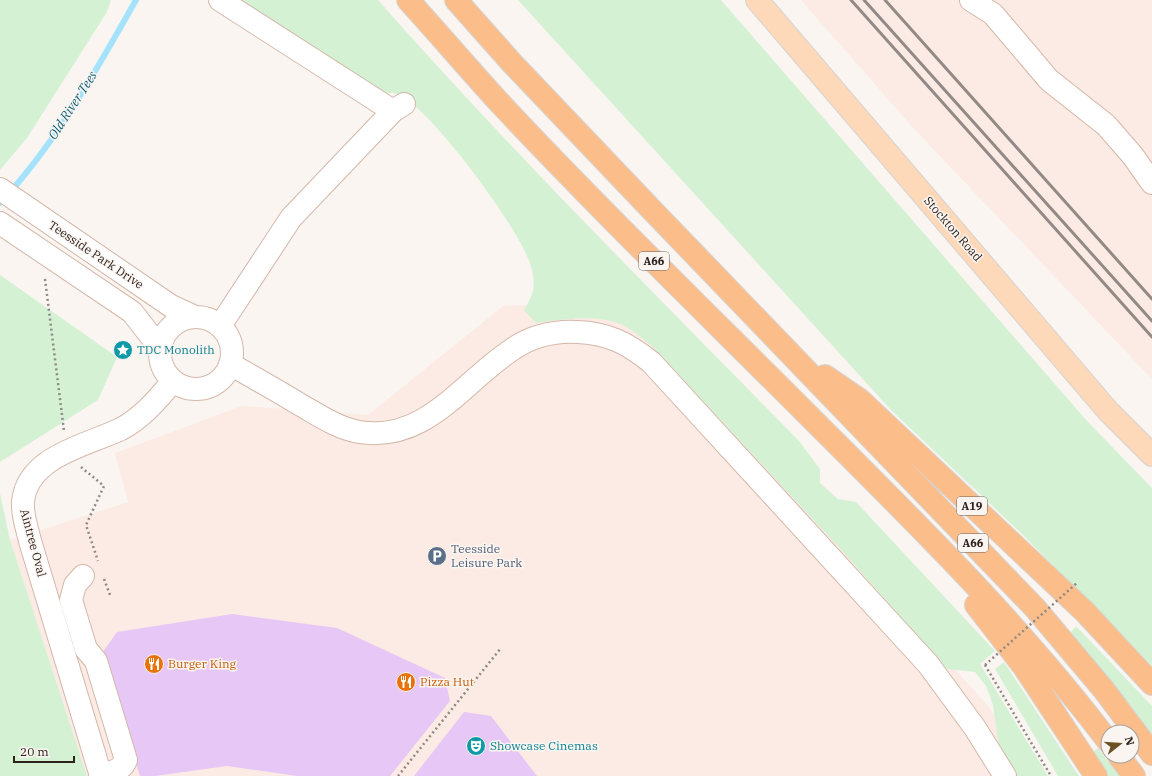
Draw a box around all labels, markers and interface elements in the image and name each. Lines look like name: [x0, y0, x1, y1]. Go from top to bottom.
water label: Old River Tees: [44, 68, 101, 143]
street label: Stockton Road: [921, 193, 986, 264]
street label: Teesside Park Drive: [46, 217, 147, 292]
road number: A66: [639, 252, 669, 270]
place icon: TDC Monolith: [112, 339, 134, 361]
place label: TDC Monolith: [137, 342, 215, 357]
road number: A19: [957, 497, 987, 515]
street label: Aintree Oval: [17, 507, 50, 579]
road number: A66: [958, 534, 988, 552]
place label: Teesside Leisure Park: [451, 541, 522, 570]
parking icon: Teesside Leisure Park: [426, 545, 448, 567]
restaurant icon: Burger King: [143, 653, 165, 675]
place label: Burger King: [168, 656, 237, 671]
restaurant icon: Pizza Hut: [395, 671, 417, 693]
place label: Pizza Hut: [420, 674, 474, 689]
north arrow: [1100, 724, 1140, 764]
theatre icon: Showcase Cinemas: [465, 735, 487, 757]
text: N: [1122, 735, 1138, 748]
scale bar: [14, 738, 74, 764]
place label: Showcase Cinemas: [490, 738, 598, 753]
text: 20 m: [20, 744, 49, 759]

